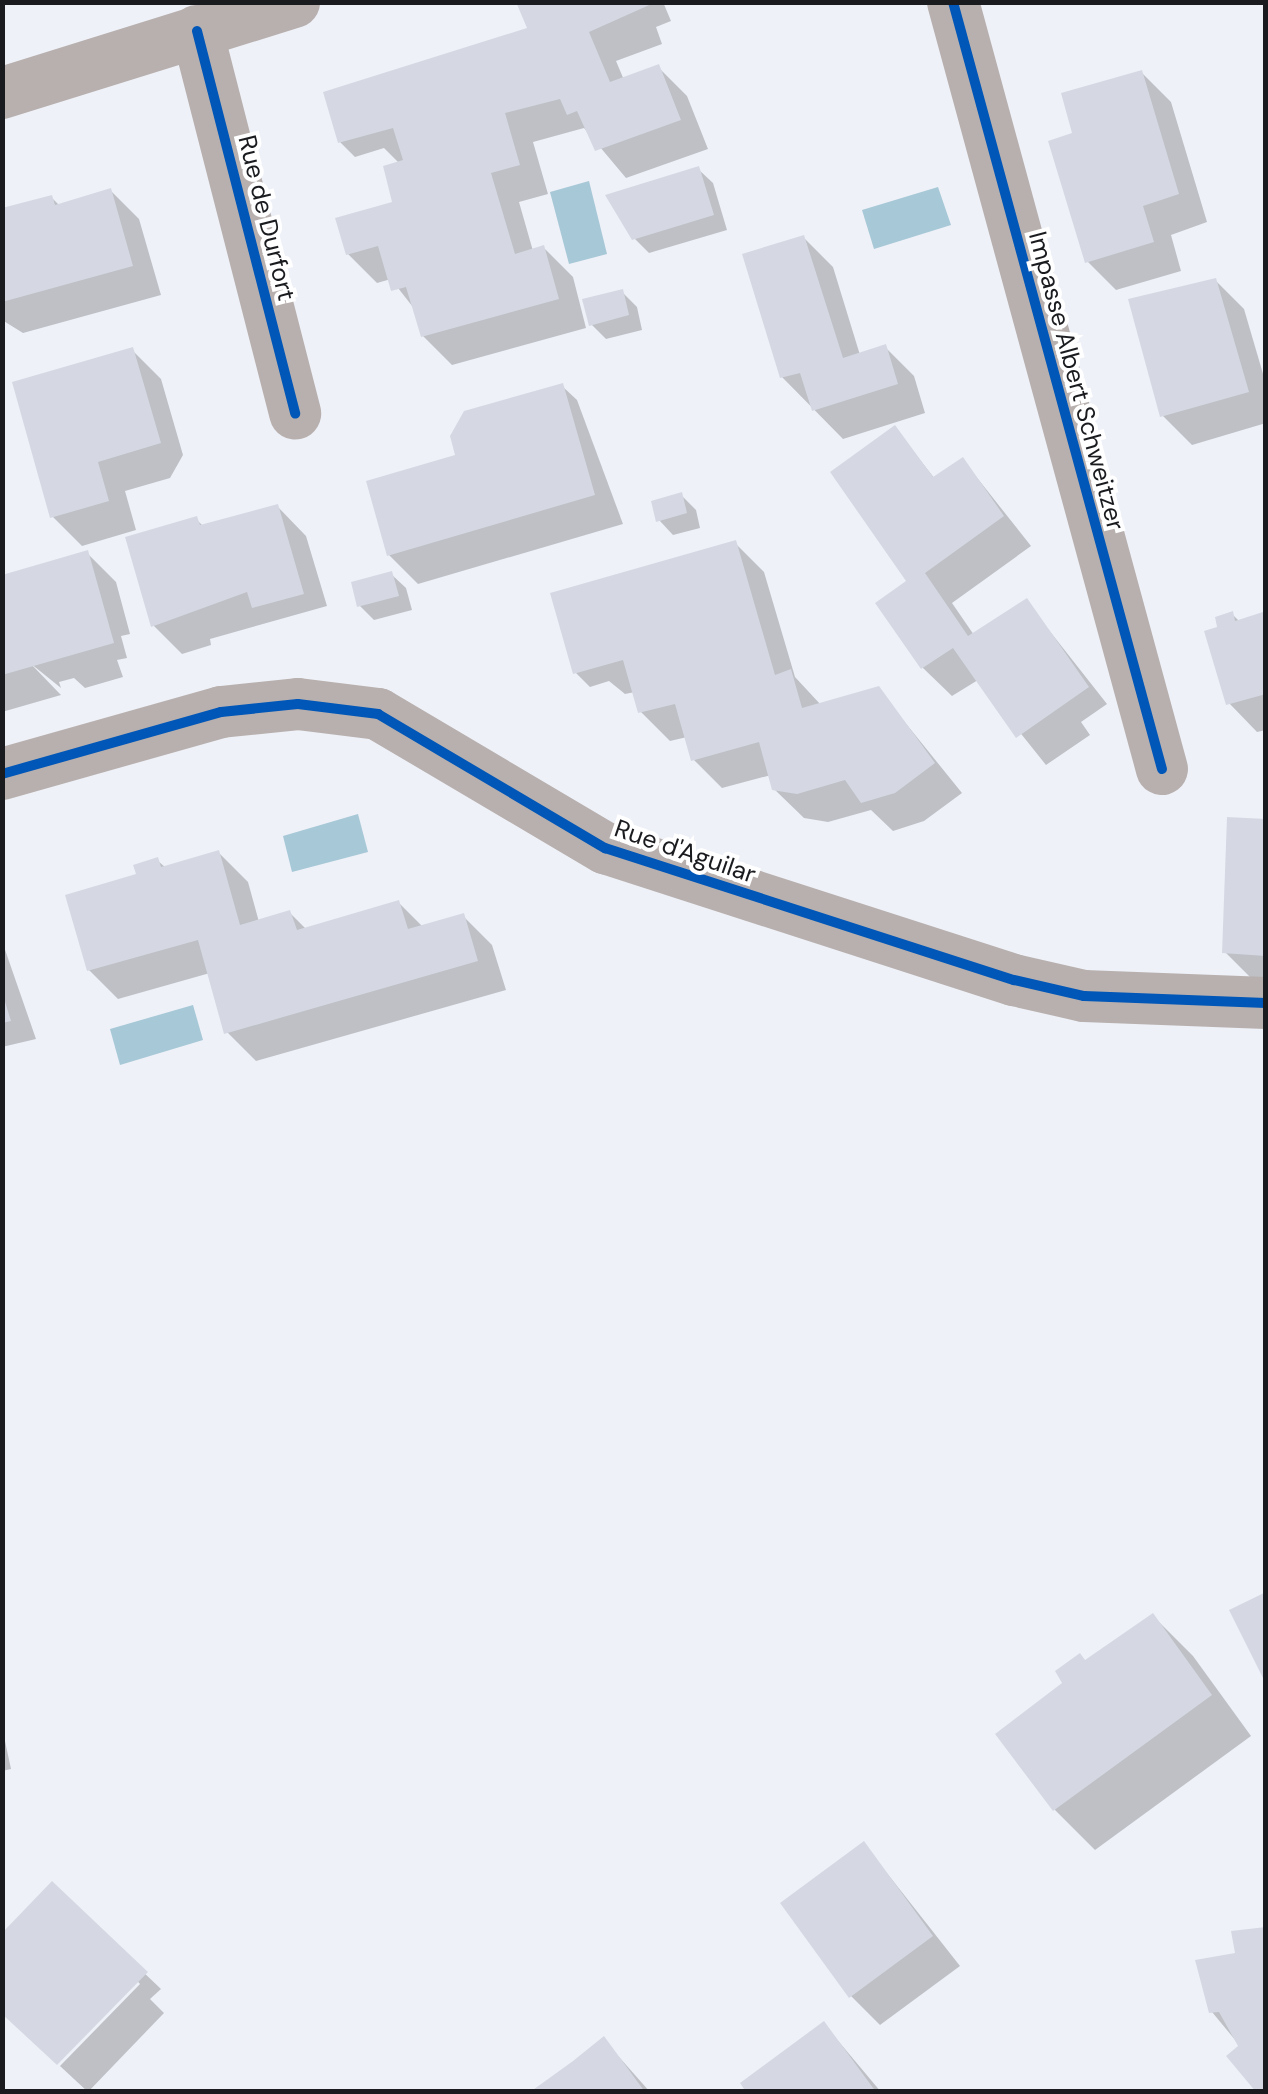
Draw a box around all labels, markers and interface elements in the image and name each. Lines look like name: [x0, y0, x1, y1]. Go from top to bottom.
street label: Rue de Durfort: [231, 132, 301, 304]
street label: Impasse Albert Schweitzer: [1022, 228, 1130, 534]
street label: Rue d'Aguilar: [610, 814, 760, 890]

